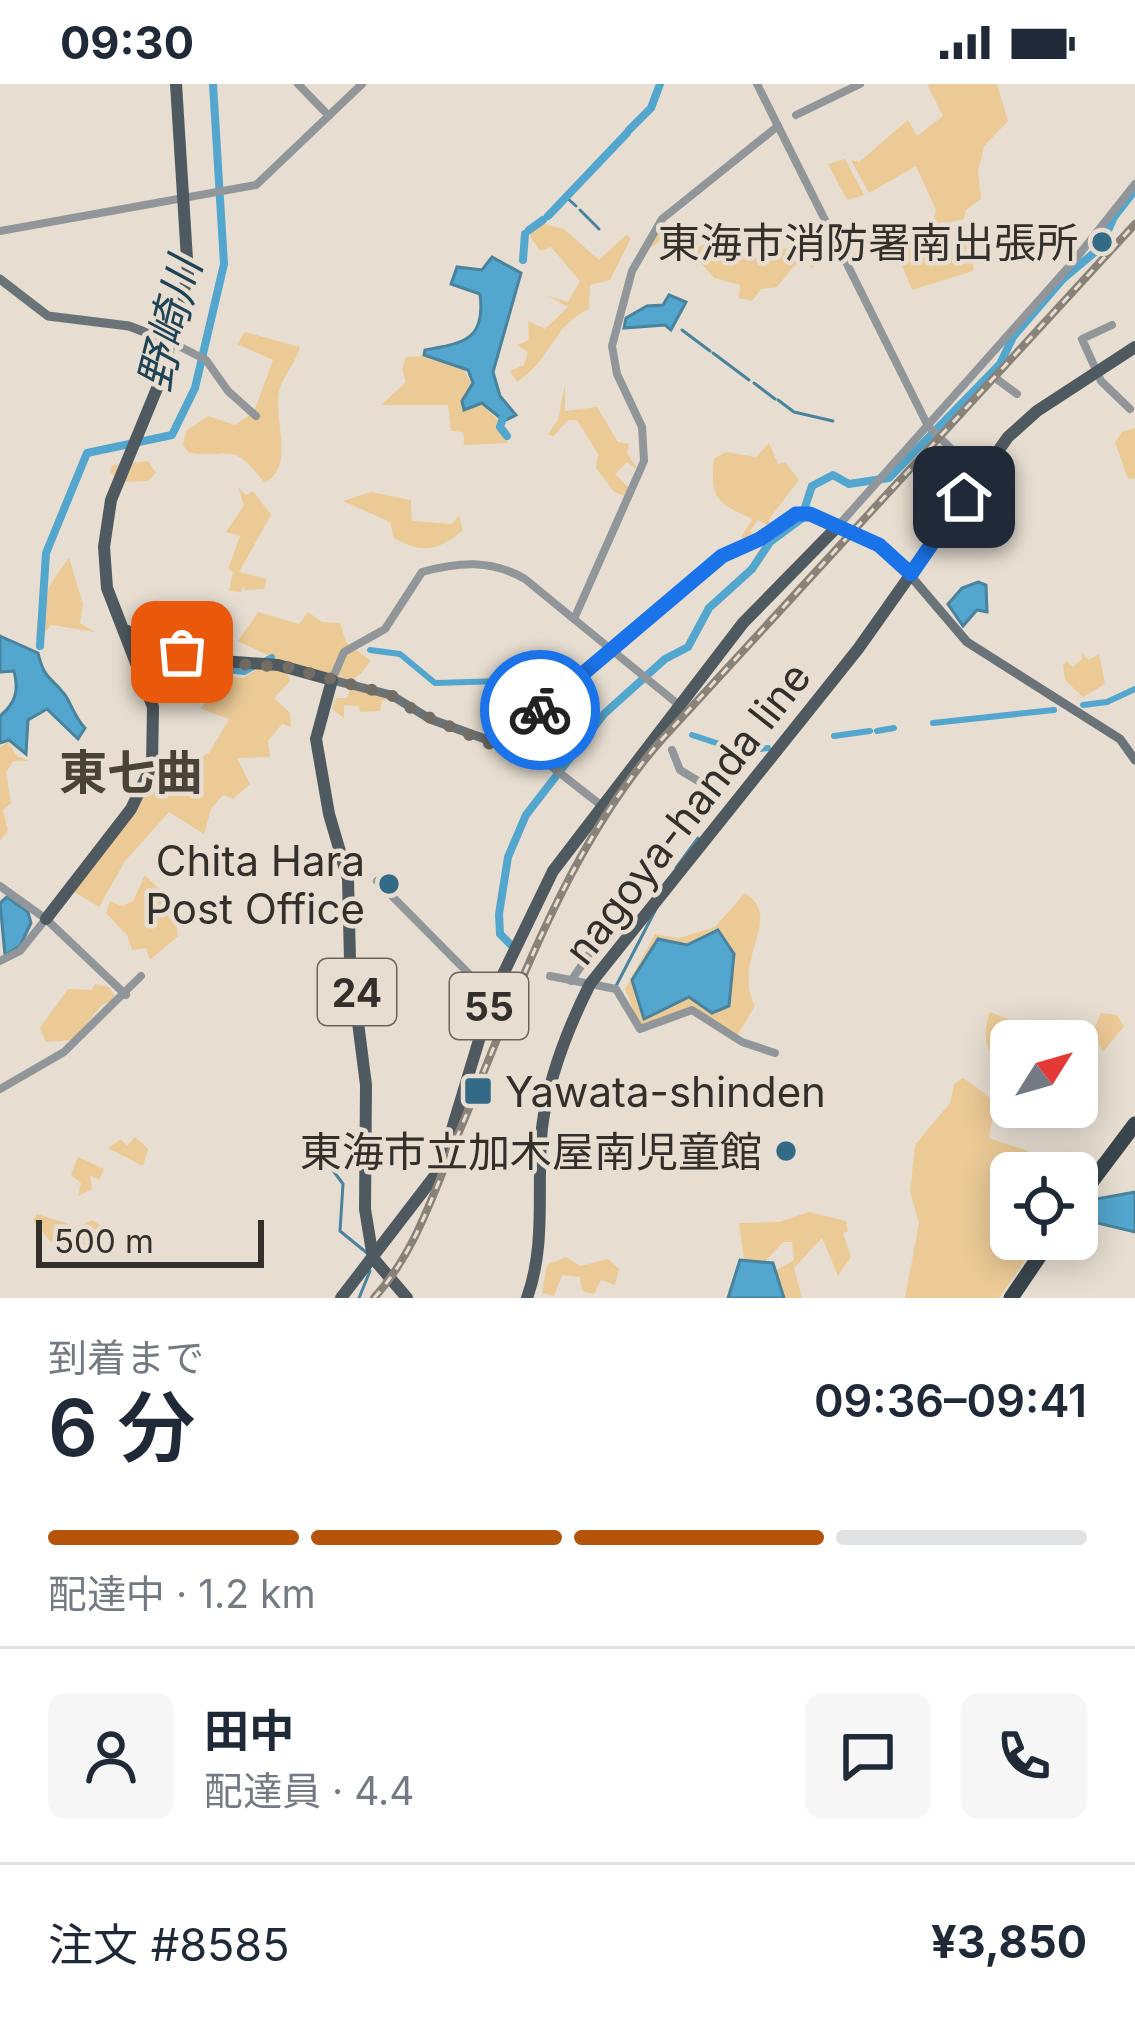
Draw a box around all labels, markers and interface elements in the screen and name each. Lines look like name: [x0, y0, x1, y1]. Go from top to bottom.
text: 09:30: [60, 15, 194, 70]
place label: 東海市消防署南出張所: [658, 217, 1078, 268]
marker: 東海市消防署南出張所: [1089, 229, 1115, 255]
water label: 野崎川: [126, 248, 213, 396]
pin: [913, 446, 1015, 548]
icon: home: [931, 464, 997, 530]
pin: [131, 601, 233, 703]
icon: bag: [149, 619, 215, 685]
courier: [480, 650, 600, 770]
street label: nagoya-handa line: [553, 652, 821, 974]
icon: bike: [507, 677, 573, 743]
district label: 東七曲: [59, 743, 203, 802]
place label: Chita Hara Post Office: [145, 835, 365, 934]
marker: Chita Hara Post Office: [376, 871, 402, 897]
road number: 24: [318, 959, 396, 1025]
road number: 55: [450, 973, 528, 1039]
north arrow: [990, 1020, 1098, 1128]
map controls: [990, 1020, 1098, 1260]
place label: Yawata-shinden: [505, 1066, 826, 1117]
marker: Yawata-shinden: [462, 1075, 494, 1107]
place label: 東海市立加木屋南児童館: [300, 1126, 762, 1177]
marker: 東海市立加木屋南児童館: [773, 1138, 799, 1164]
button: locate: [990, 1152, 1098, 1260]
scale bar: [36, 1214, 264, 1267]
text: 500 m: [54, 1221, 154, 1261]
text: 到着まで: [48, 1334, 204, 1381]
text: 09:36–09:41: [814, 1373, 1087, 1428]
text: 6 分: [48, 1380, 196, 1475]
text: 配達中 · 1.2 km: [48, 1570, 316, 1617]
button: person: [48, 1693, 174, 1819]
button: chat: [805, 1693, 931, 1819]
button: phone: [961, 1693, 1087, 1819]
text: 田中: [204, 1703, 294, 1758]
text: 配達員 · 4.4: [204, 1767, 414, 1814]
text: ¥3,850: [931, 1914, 1087, 1969]
text: 注文 #8585: [48, 1917, 290, 1972]

